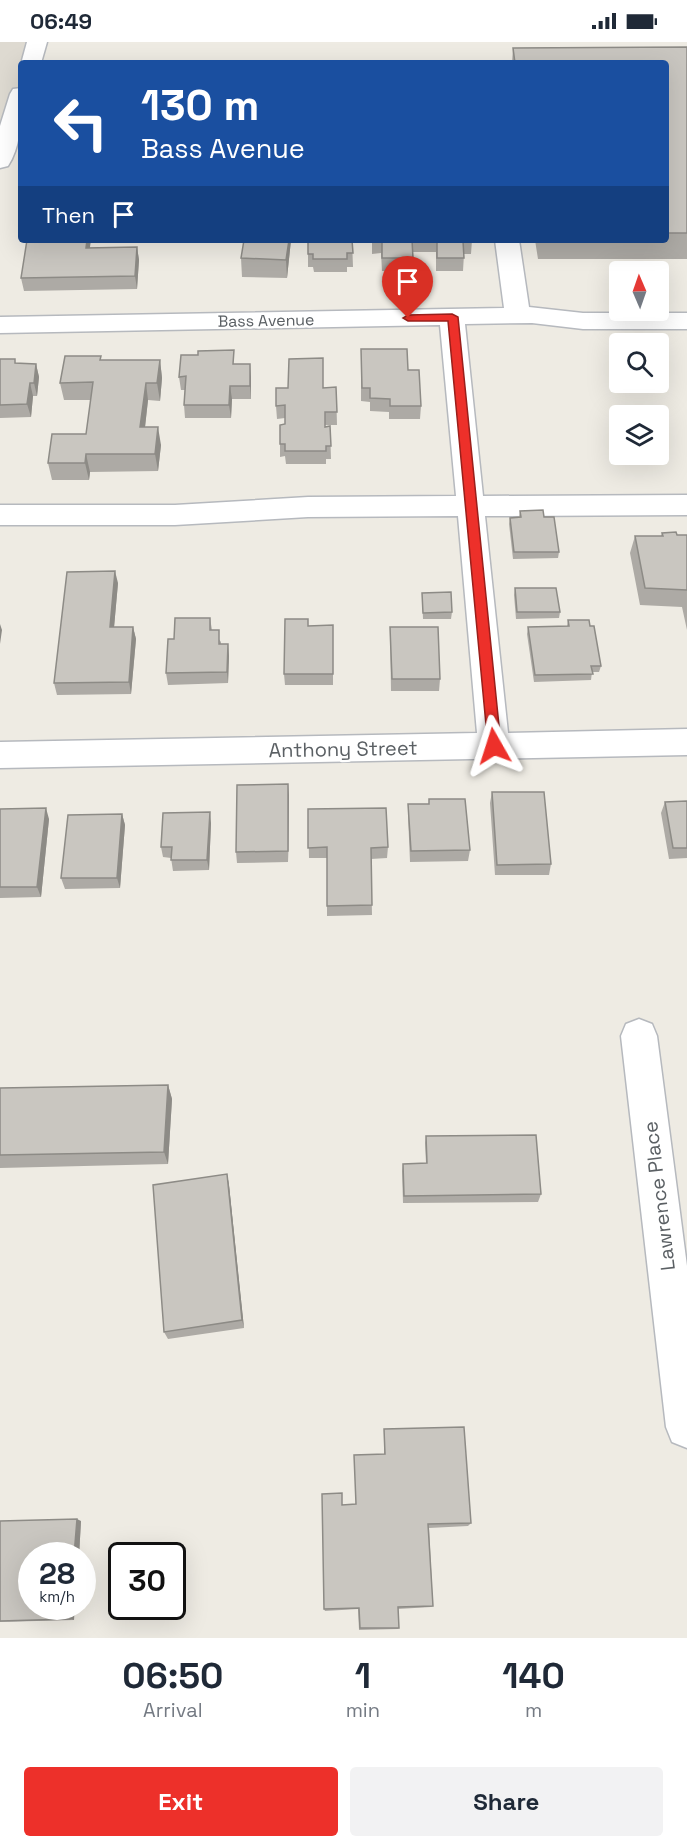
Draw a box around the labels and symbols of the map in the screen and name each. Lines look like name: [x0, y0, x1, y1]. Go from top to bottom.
pin: [382, 256, 433, 318]
north arrow: [609, 261, 669, 321]
street label: Bass Avenue: [217, 309, 315, 332]
position arrow: [462, 714, 526, 778]
street label: Anthony Street: [268, 735, 418, 763]
street label: Lawrence Place: [637, 1120, 681, 1272]
speed limit sign: 30: [108, 1542, 186, 1620]

